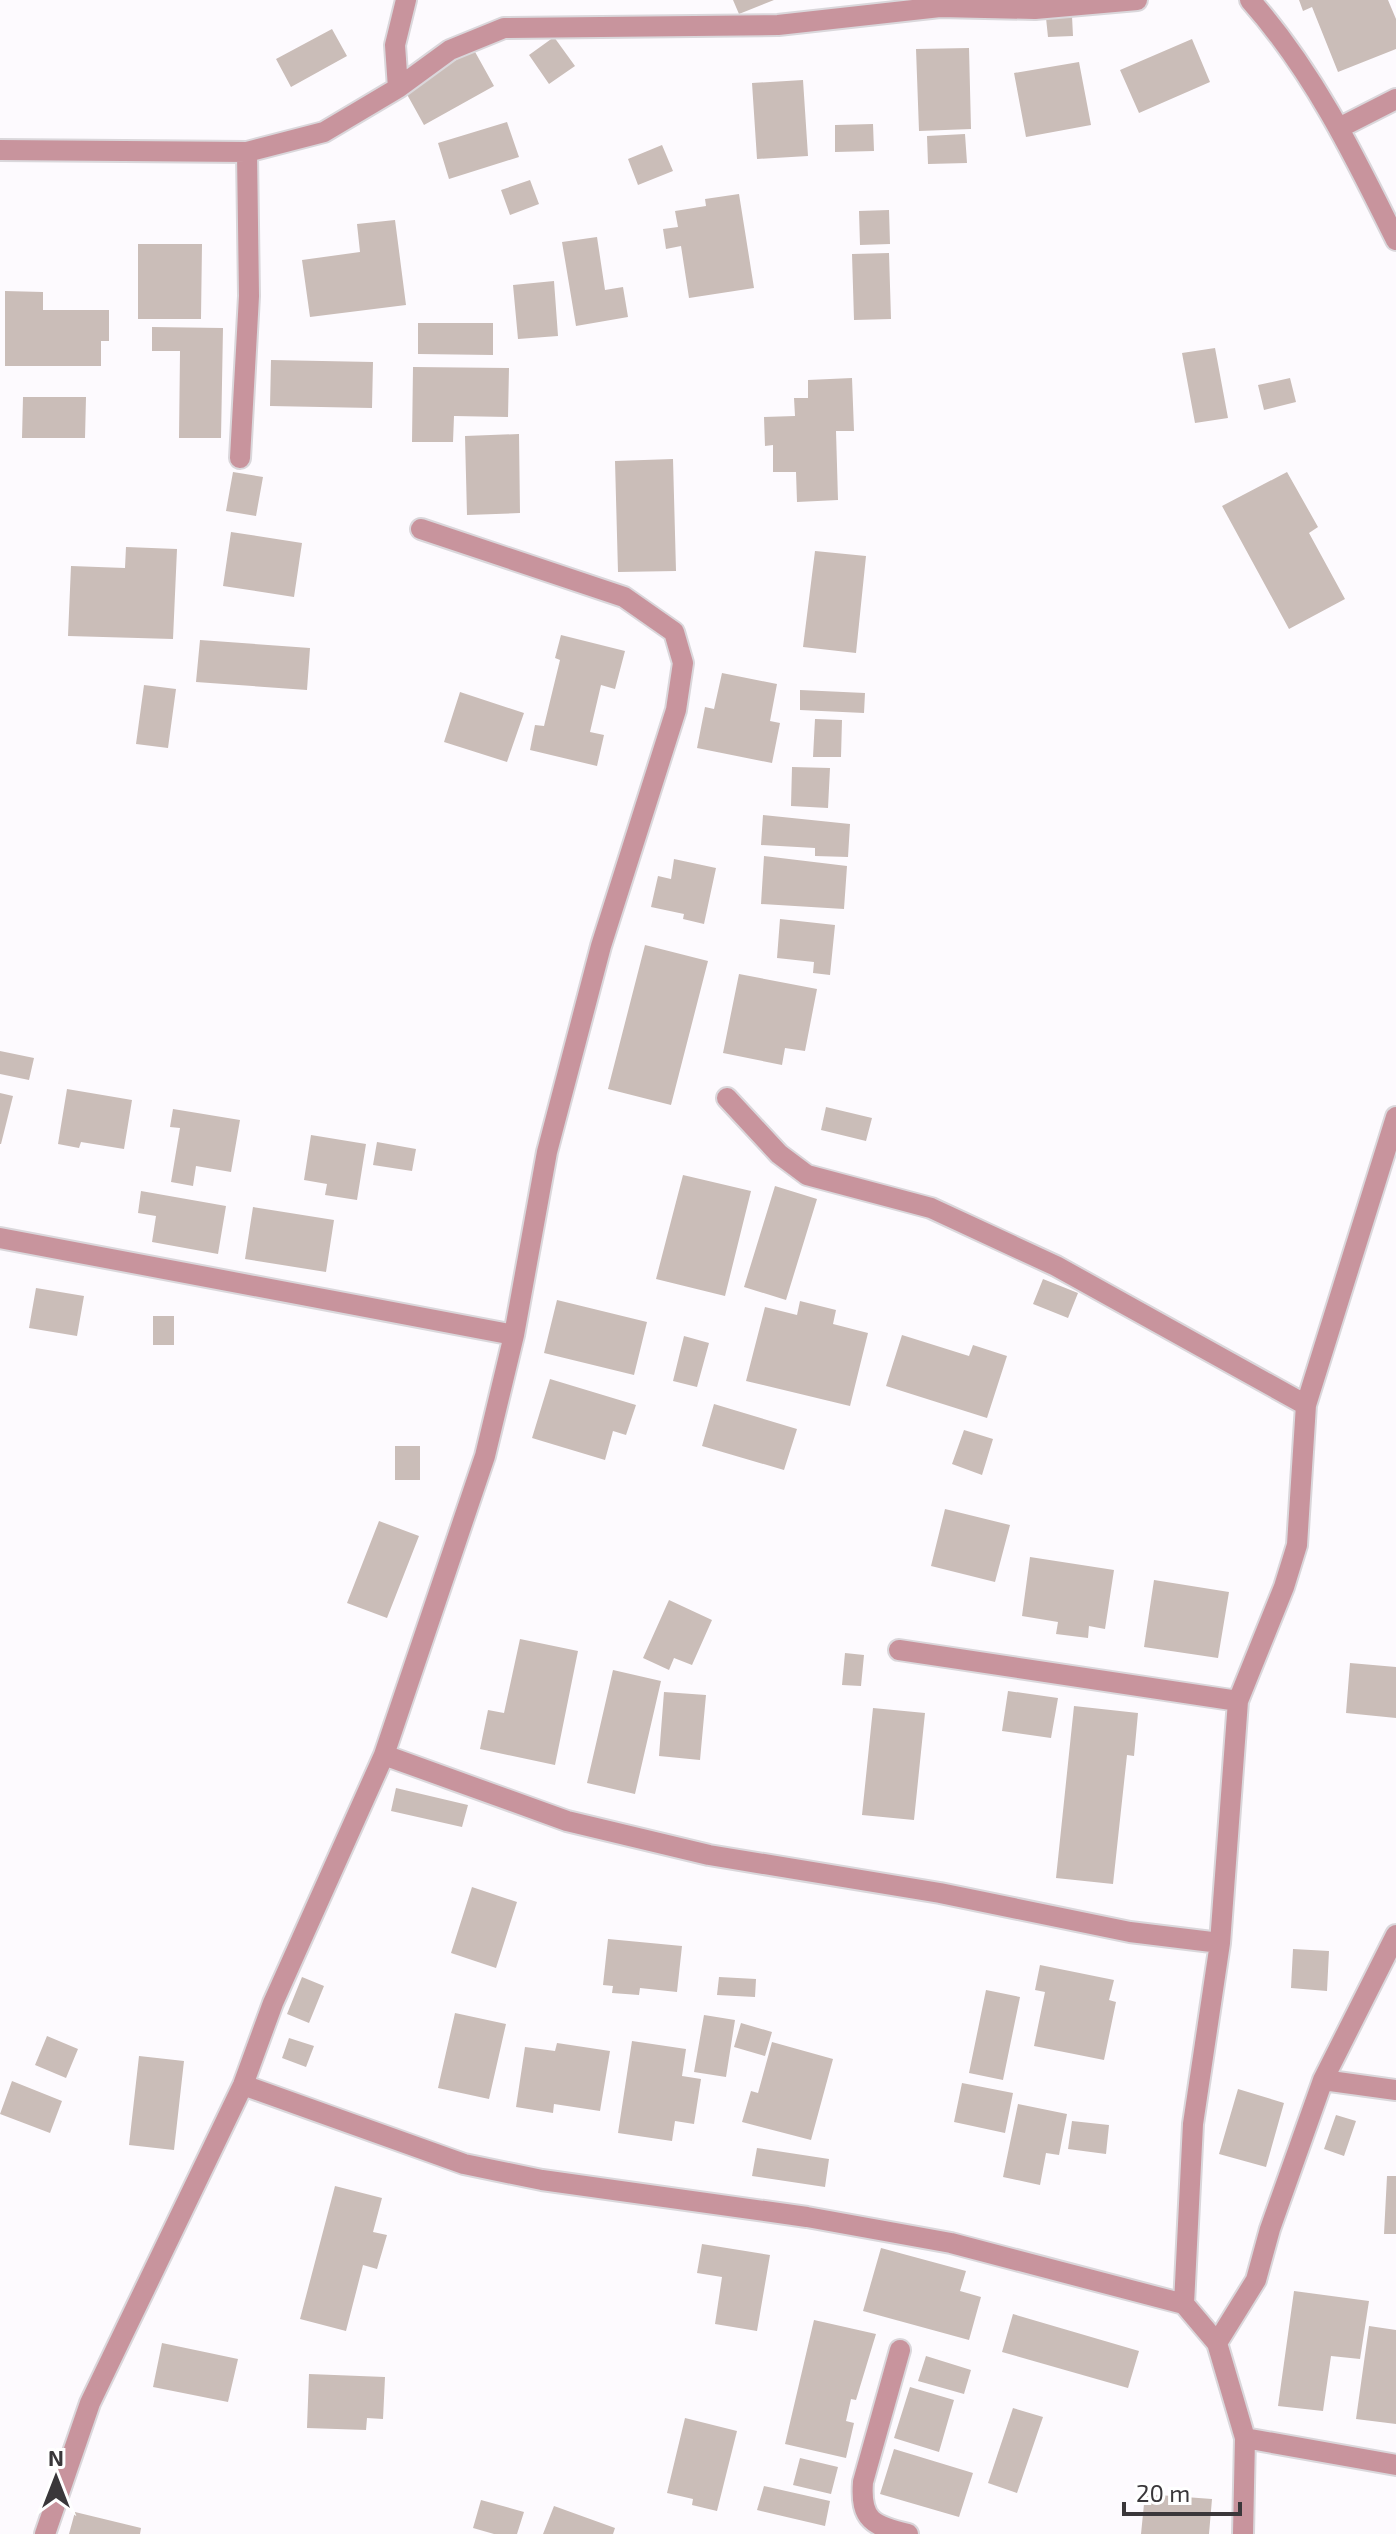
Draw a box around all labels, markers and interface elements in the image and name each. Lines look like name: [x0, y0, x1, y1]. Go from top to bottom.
north arrow: [16, 2438, 96, 2518]
text: N: [48, 2444, 64, 2470]
scale bar: [1124, 2466, 1240, 2516]
text: 20 m: [1136, 2478, 1190, 2507]

